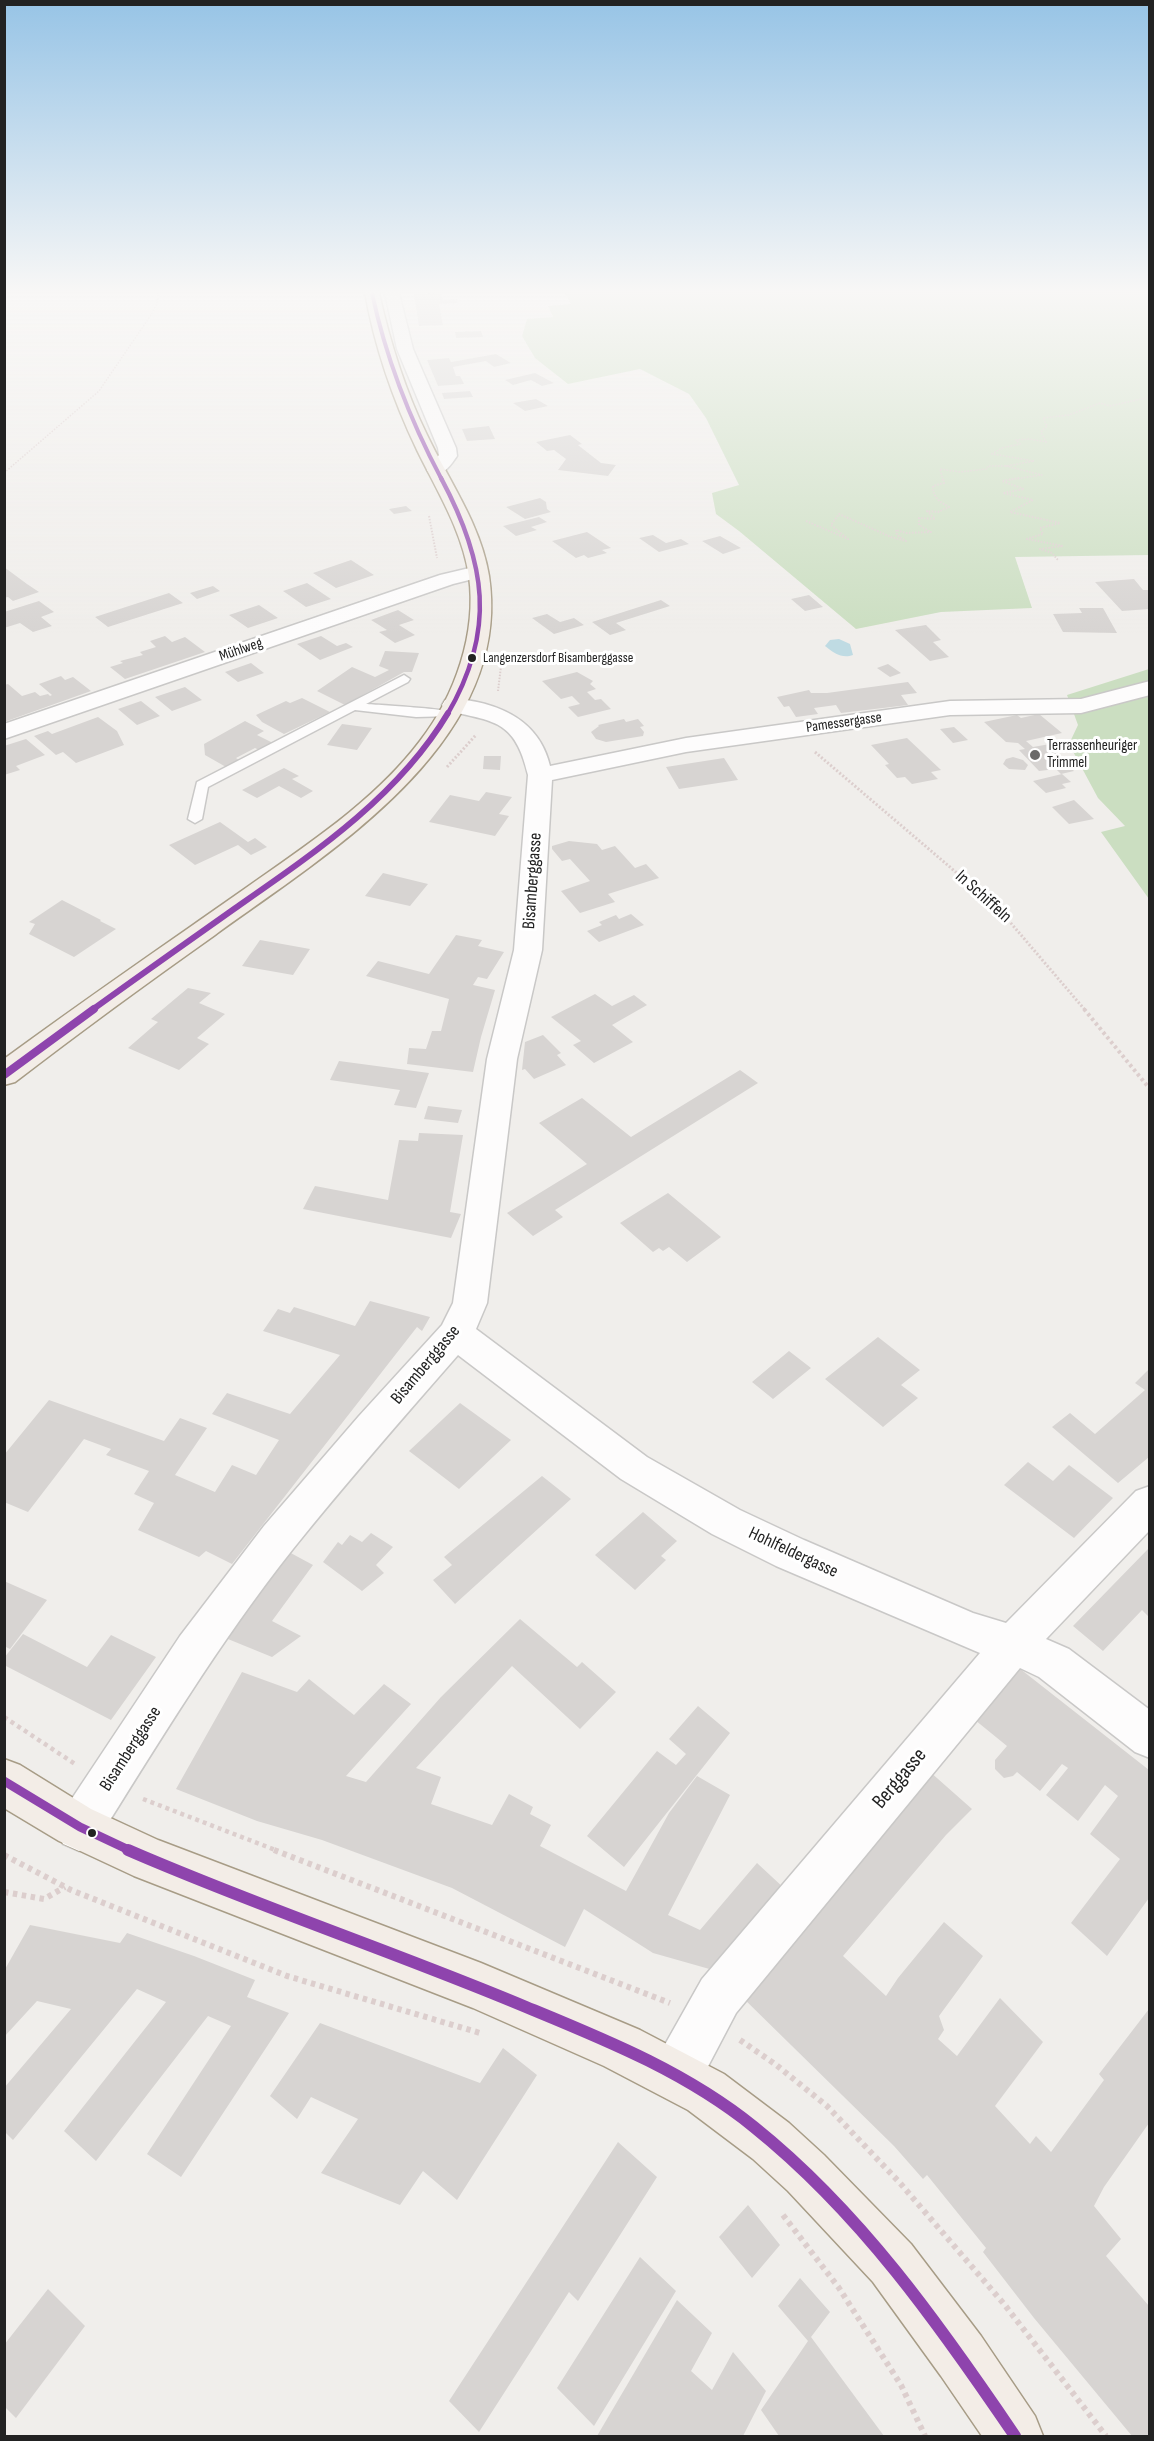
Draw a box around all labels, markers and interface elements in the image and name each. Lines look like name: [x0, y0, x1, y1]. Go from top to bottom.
street label: Mühlweg: [217, 634, 265, 666]
place label: Langenzersdorf Bisamberggasse: [483, 650, 633, 666]
marker: Langenzersdorf Bisamberggasse: [466, 652, 478, 664]
street label: Pamessergasse: [805, 709, 883, 737]
place label: Terrassenheuriger Trimmel: [1047, 737, 1137, 772]
marker: Terrassenheuriger Trimmel: [1028, 748, 1042, 762]
street label: Bisamberggasse: [519, 832, 547, 930]
street label: In Schiffeln: [950, 866, 1016, 928]
street label: Bisamberggasse: [387, 1321, 465, 1409]
street label: Hohlfeldergasse: [745, 1523, 841, 1583]
street label: Bisamberggasse: [96, 1703, 166, 1795]
street label: Berggasse: [867, 1744, 933, 1814]
unlabelled marker: [86, 1827, 98, 1839]

